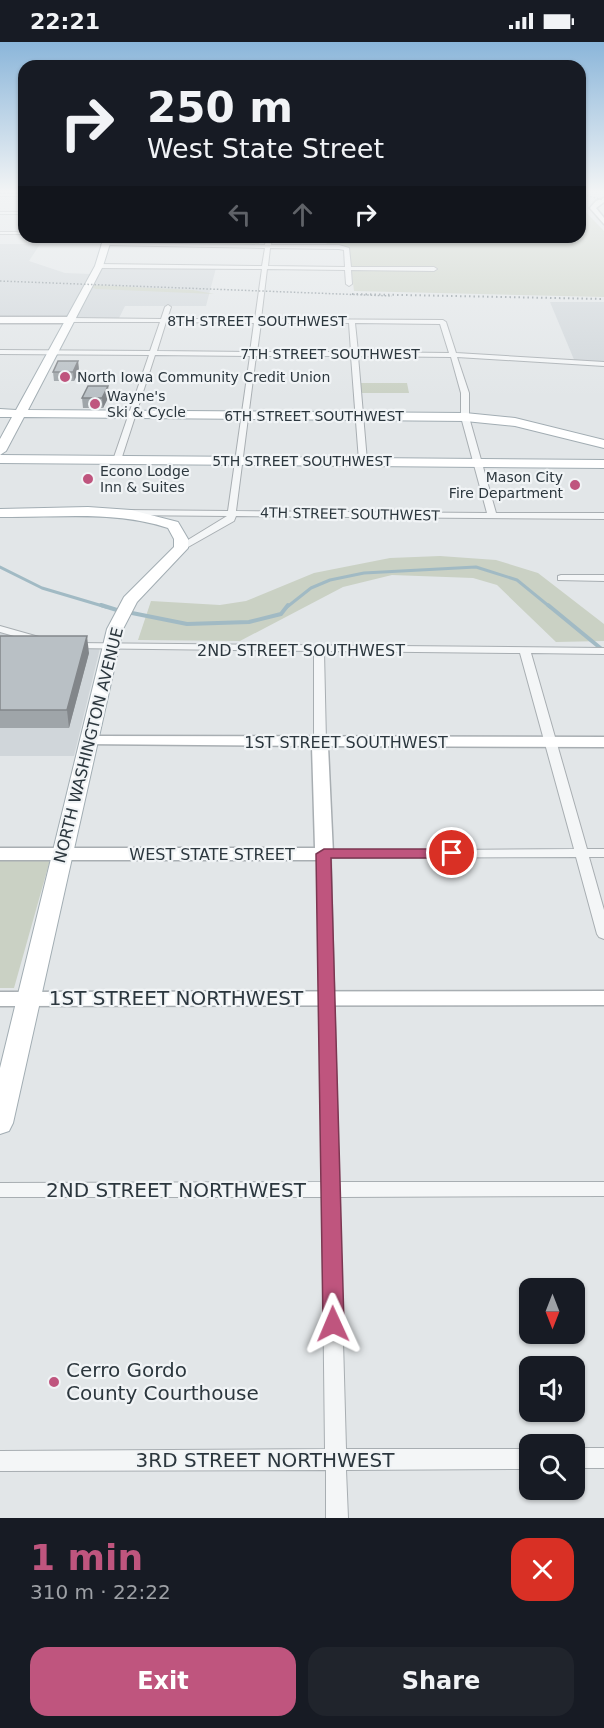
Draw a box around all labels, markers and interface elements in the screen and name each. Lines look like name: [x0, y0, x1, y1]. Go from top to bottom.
text: 22:21: [30, 9, 100, 34]
text: 250 m: [147, 83, 293, 132]
icon: right: [48, 84, 126, 162]
text: West State Street: [147, 133, 384, 164]
icon: left: [223, 198, 256, 231]
icon: ahead: [286, 198, 319, 231]
icon: right: [349, 198, 382, 231]
street label: 8TH STREET SOUTHWEST: [167, 313, 347, 329]
street label: 7TH STREET SOUTHWEST: [240, 346, 420, 362]
place label: North Iowa Community Credit Union: [77, 369, 330, 385]
marker: North Iowa Community Credit Union: [58, 370, 72, 384]
place label: Wayne's Ski & Cycle: [107, 388, 186, 420]
marker: Wayne's Ski & Cycle: [88, 397, 102, 411]
street label: 6TH STREET SOUTHWEST: [224, 408, 404, 424]
street label: 5TH STREET SOUTHWEST: [212, 453, 392, 469]
place label: Econo Lodge Inn & Suites: [100, 463, 190, 495]
place label: Mason City Fire Department: [449, 469, 564, 501]
marker: Econo Lodge Inn & Suites: [81, 472, 95, 486]
marker: Mason City Fire Department: [568, 478, 582, 492]
street label: 4TH STREET SOUTHWEST: [260, 504, 440, 524]
street label: NORTH WASHINGTON AVENUE: [50, 625, 127, 865]
street label: 2ND STREET SOUTHWEST: [197, 641, 405, 660]
street label: 1ST STREET SOUTHWEST: [244, 733, 448, 752]
pin: [426, 827, 477, 878]
icon: arrive: [435, 836, 468, 869]
street label: WEST STATE STREET: [129, 845, 295, 864]
street label: 1ST STREET NORTHWEST: [49, 986, 304, 1010]
street label: 2ND STREET NORTHWEST: [46, 1178, 307, 1202]
north arrow: [519, 1278, 585, 1344]
map controls: [519, 1278, 585, 1500]
position arrow: [301, 1292, 365, 1356]
button: sound: [519, 1356, 585, 1422]
place label: Cerro Gordo County Courthouse: [66, 1358, 259, 1405]
marker: Cerro Gordo County Courthouse: [47, 1375, 61, 1389]
button: search: [519, 1434, 585, 1500]
street label: 3RD STREET NORTHWEST: [136, 1448, 395, 1472]
text: 1 min: [30, 1537, 143, 1578]
button: close: [511, 1538, 574, 1601]
text: 310 m · 22:22: [30, 1580, 171, 1604]
button: Exit: [30, 1647, 296, 1716]
button: Share: [308, 1647, 574, 1716]

